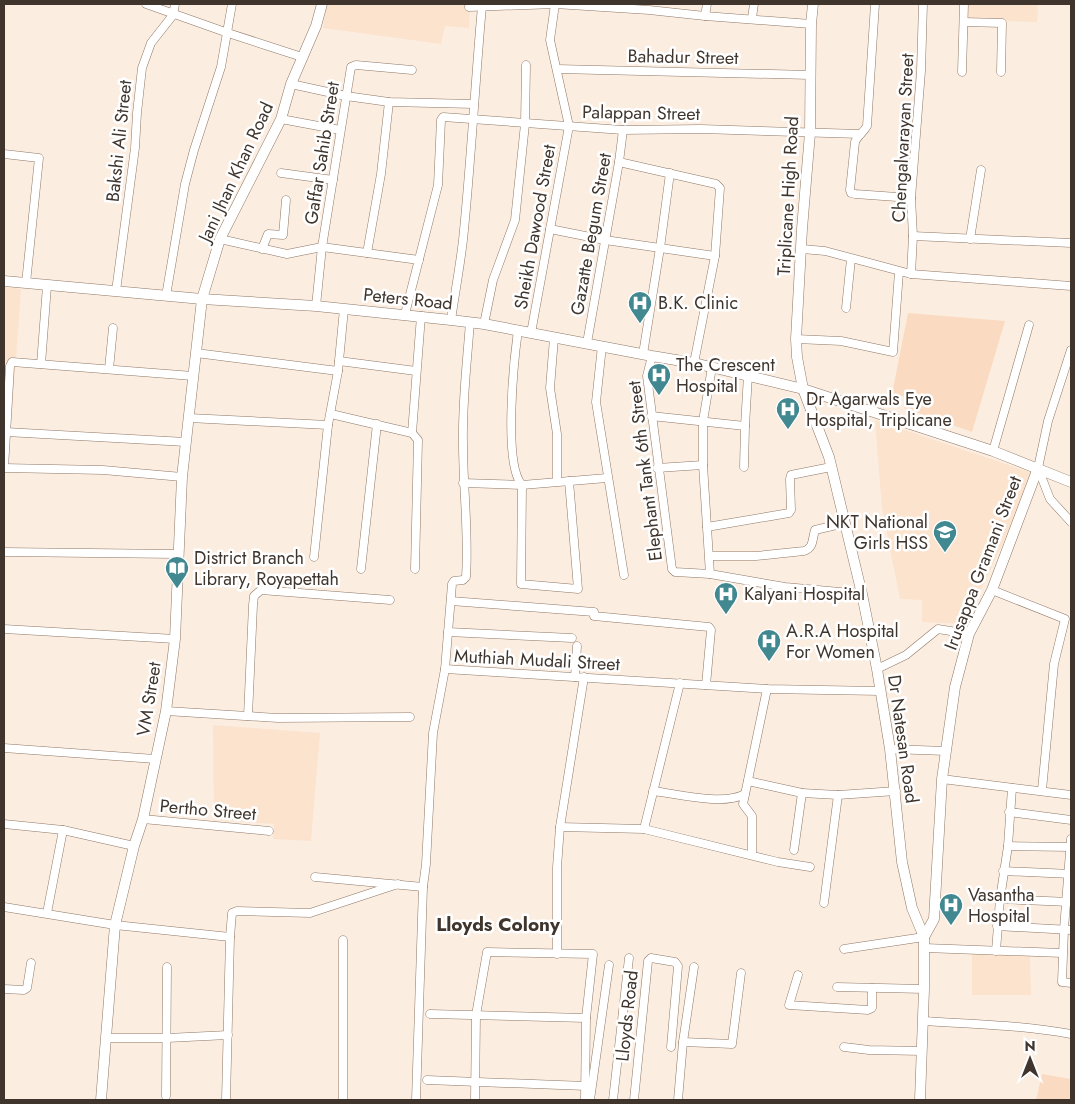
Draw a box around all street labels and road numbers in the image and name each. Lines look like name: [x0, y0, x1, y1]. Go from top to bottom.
street label: Bahadur Street: [627, 43, 739, 71]
street label: Chengalvarayan Street: [886, 52, 920, 223]
street label: Bakshi Ali Street: [100, 78, 138, 203]
street label: Gaffar Sahib Street: [298, 79, 346, 226]
street label: Jani Jhan Khan Road: [191, 98, 280, 248]
street label: Palappan Street: [582, 99, 701, 127]
street label: Triplicane High Road: [771, 116, 805, 276]
street label: Sheikh Dawood Street: [508, 142, 562, 312]
street label: Gazatte Begum Street: [564, 150, 618, 317]
street label: Peters Road: [362, 281, 454, 317]
street label: Elephant Tank 6th Street: [621, 379, 669, 563]
street label: Irusappa Gramani Street: [938, 472, 1028, 654]
street label: Muthiah Mudali Street: [453, 643, 621, 677]
street label: VM Street: [130, 659, 168, 738]
street label: Dr Natesan Road: [881, 673, 925, 805]
street label: Pertho Street: [159, 793, 258, 827]
street label: Lloyds Road: [609, 969, 645, 1063]

